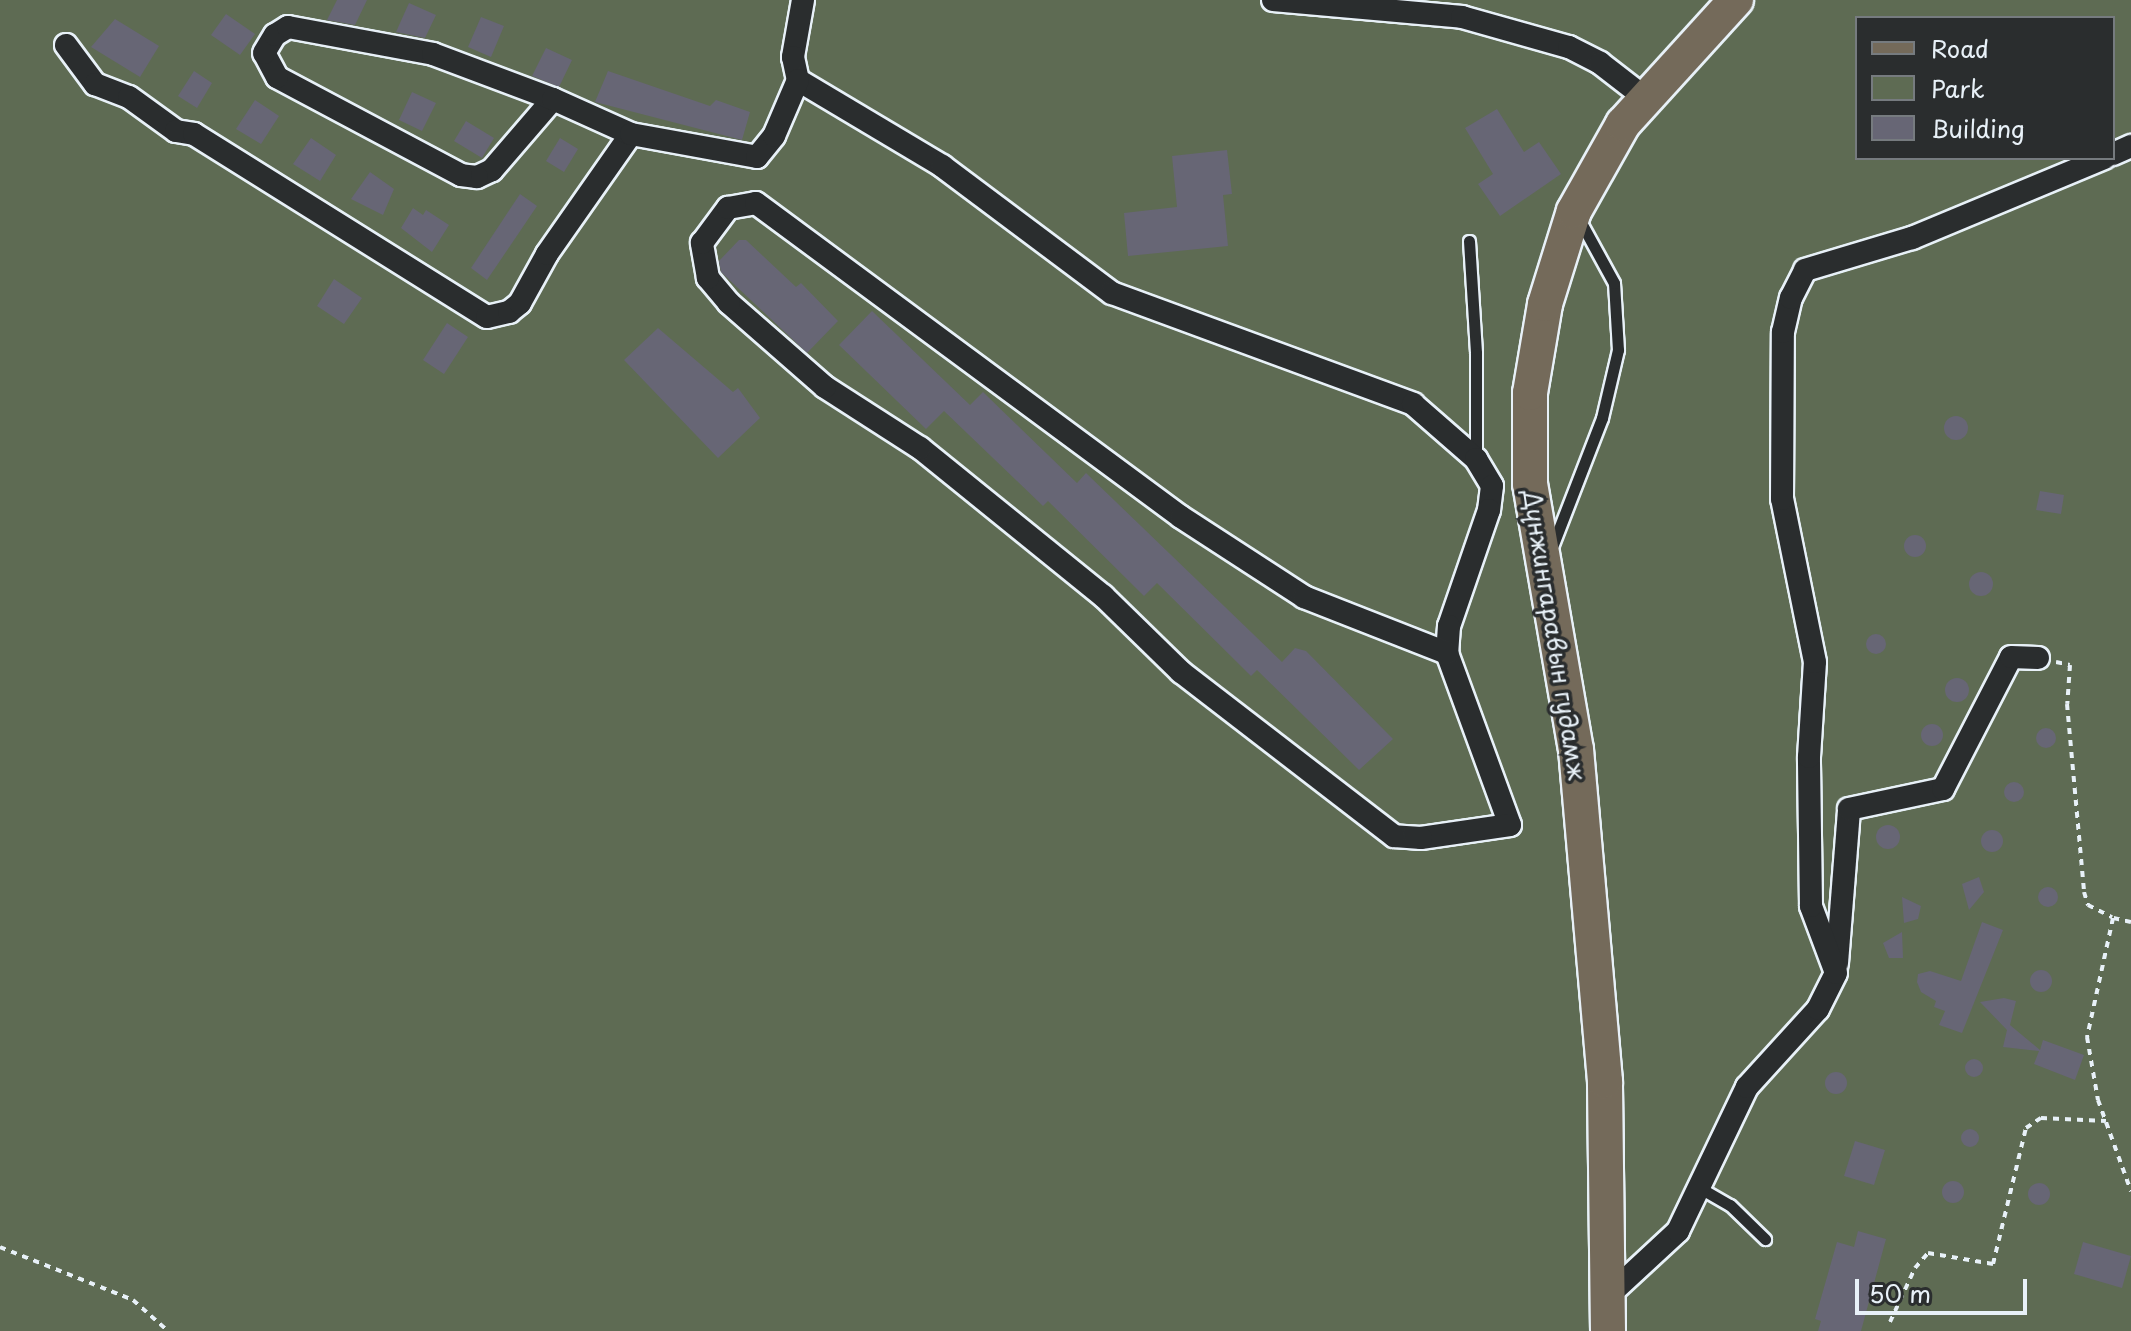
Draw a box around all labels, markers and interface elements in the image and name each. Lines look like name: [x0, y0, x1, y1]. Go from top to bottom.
legend: [1855, 16, 2115, 160]
text: Road: [1931, 30, 1989, 66]
text: Park: [1931, 70, 1985, 106]
text: Building: [1931, 110, 2025, 146]
street label: Дүнжингаравын гудамж: [1518, 489, 1592, 781]
scale bar: [1859, 1263, 2031, 1313]
text: 50 m: [1869, 1275, 1931, 1311]

